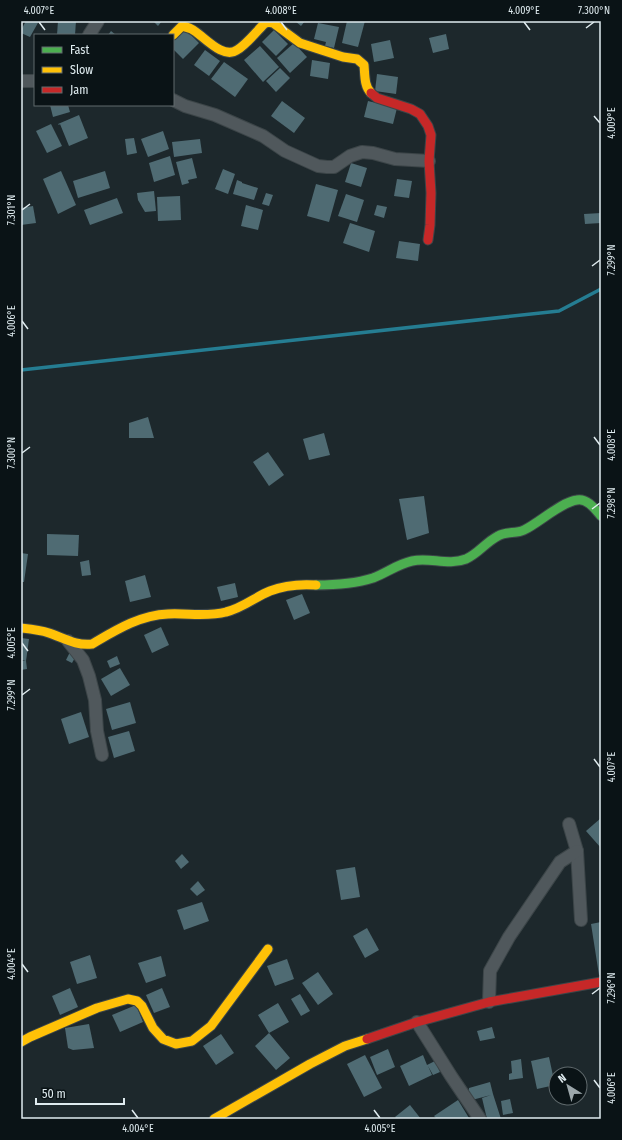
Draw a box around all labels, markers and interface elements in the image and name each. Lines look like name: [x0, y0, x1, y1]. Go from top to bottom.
text: 4.007°E: [24, 5, 55, 17]
text: 4.008°E: [265, 5, 297, 17]
text: 4.009°E: [508, 5, 540, 17]
text: 7.300°N: [578, 5, 610, 17]
legend: [34, 34, 174, 106]
text: Fast: [70, 43, 89, 57]
text: Slow: [70, 63, 93, 77]
text: Jam: [70, 83, 88, 97]
text: 4.009°E: [606, 107, 618, 139]
text: 7.301°N: [6, 195, 18, 225]
text: 7.299°N: [606, 245, 618, 276]
text: 4.006°E: [6, 305, 18, 337]
text: 4.008°E: [606, 429, 618, 461]
text: 7.300°N: [6, 437, 18, 469]
text: 7.298°N: [606, 487, 618, 519]
text: 4.005°E: [6, 627, 18, 659]
text: 7.299°N: [6, 680, 18, 711]
text: 4.007°E: [606, 751, 618, 782]
text: 4.004°E: [6, 948, 18, 980]
text: 7.296°N: [606, 973, 618, 1004]
north arrow: [548, 1066, 588, 1106]
text: N: [556, 1071, 569, 1086]
text: 4.006°E: [606, 1072, 618, 1104]
scale bar: [36, 1080, 124, 1106]
text: 50 m: [42, 1087, 66, 1101]
text: 4.004°E: [122, 1123, 154, 1135]
text: 4.005°E: [364, 1123, 396, 1135]

